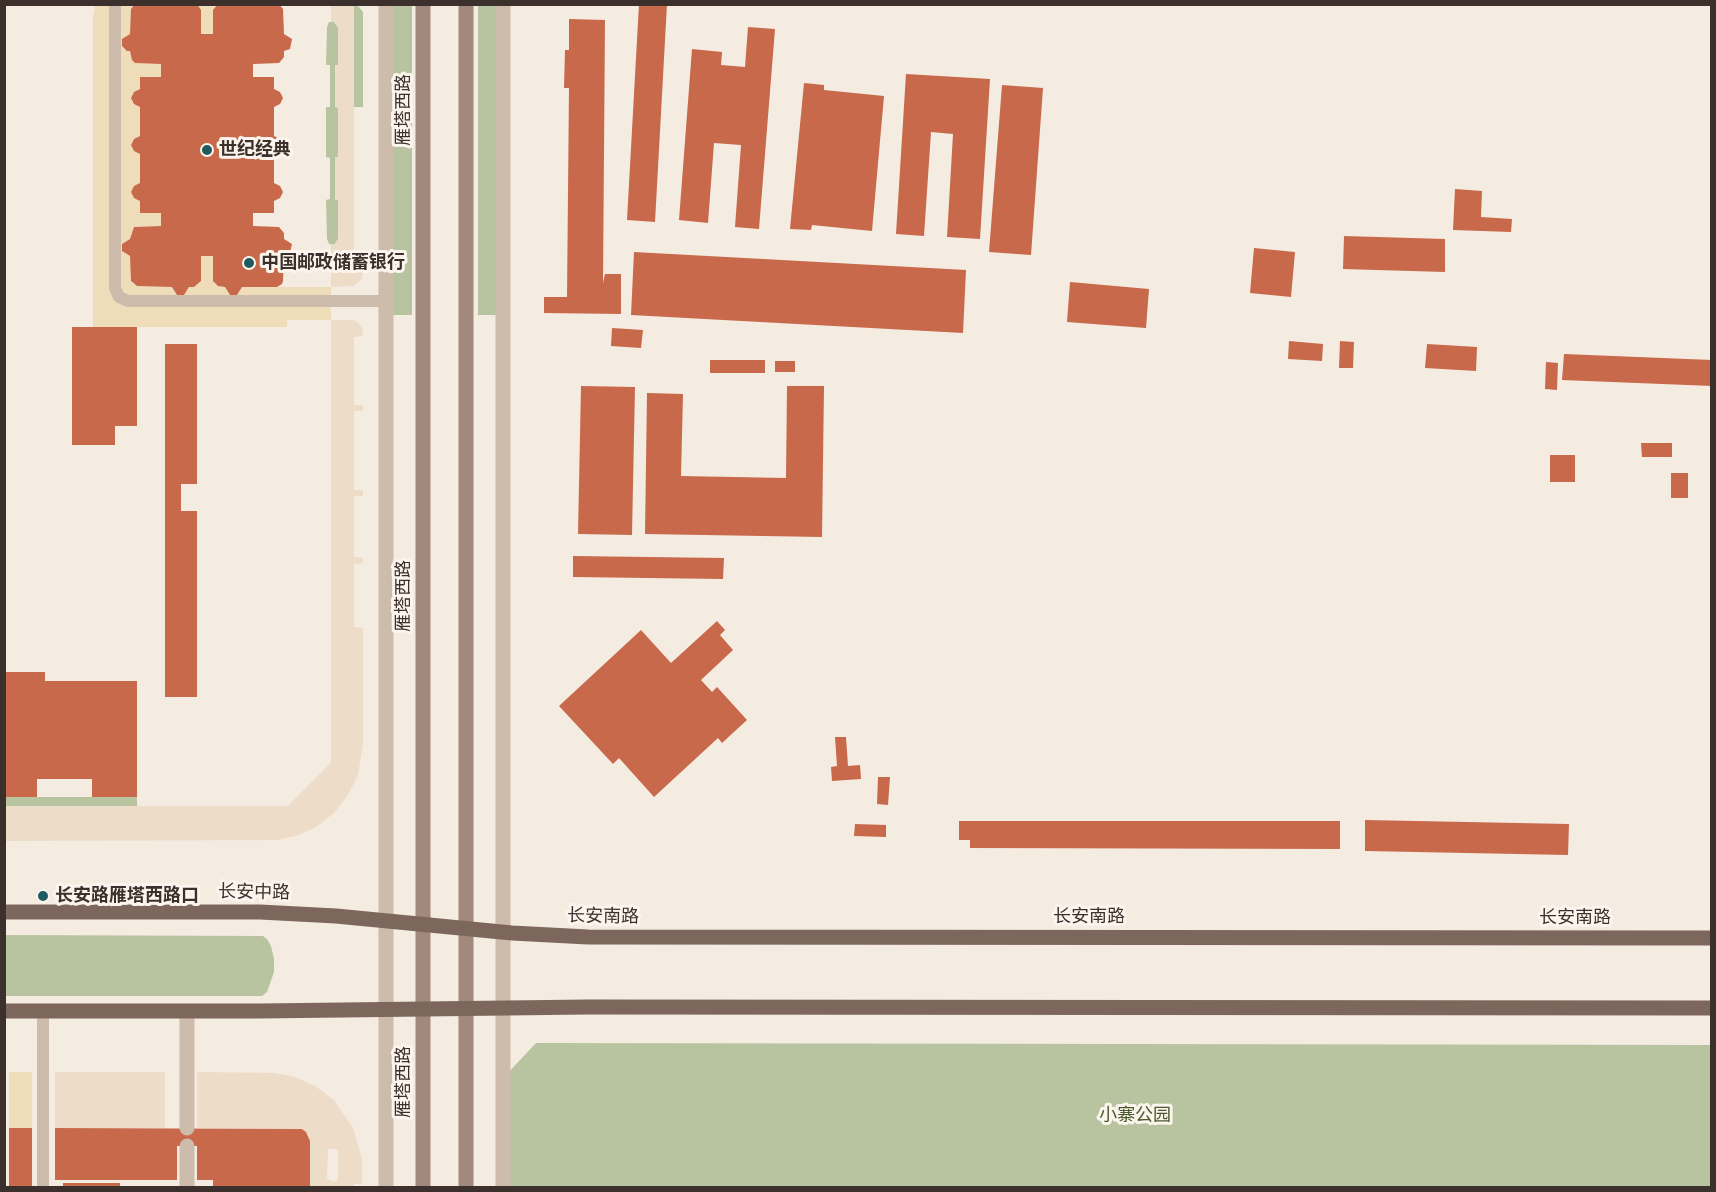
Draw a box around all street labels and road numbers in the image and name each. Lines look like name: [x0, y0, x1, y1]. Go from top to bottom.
street label: 雁塔西路: [393, 74, 415, 146]
street label: 雁塔西路: [393, 560, 415, 632]
street label: 长安中路: [218, 882, 290, 904]
street label: 长安南路: [567, 906, 639, 928]
street label: 长安南路: [1053, 906, 1125, 928]
street label: 长安南路: [1539, 907, 1611, 929]
street label: 雁塔西路: [393, 1046, 415, 1118]

